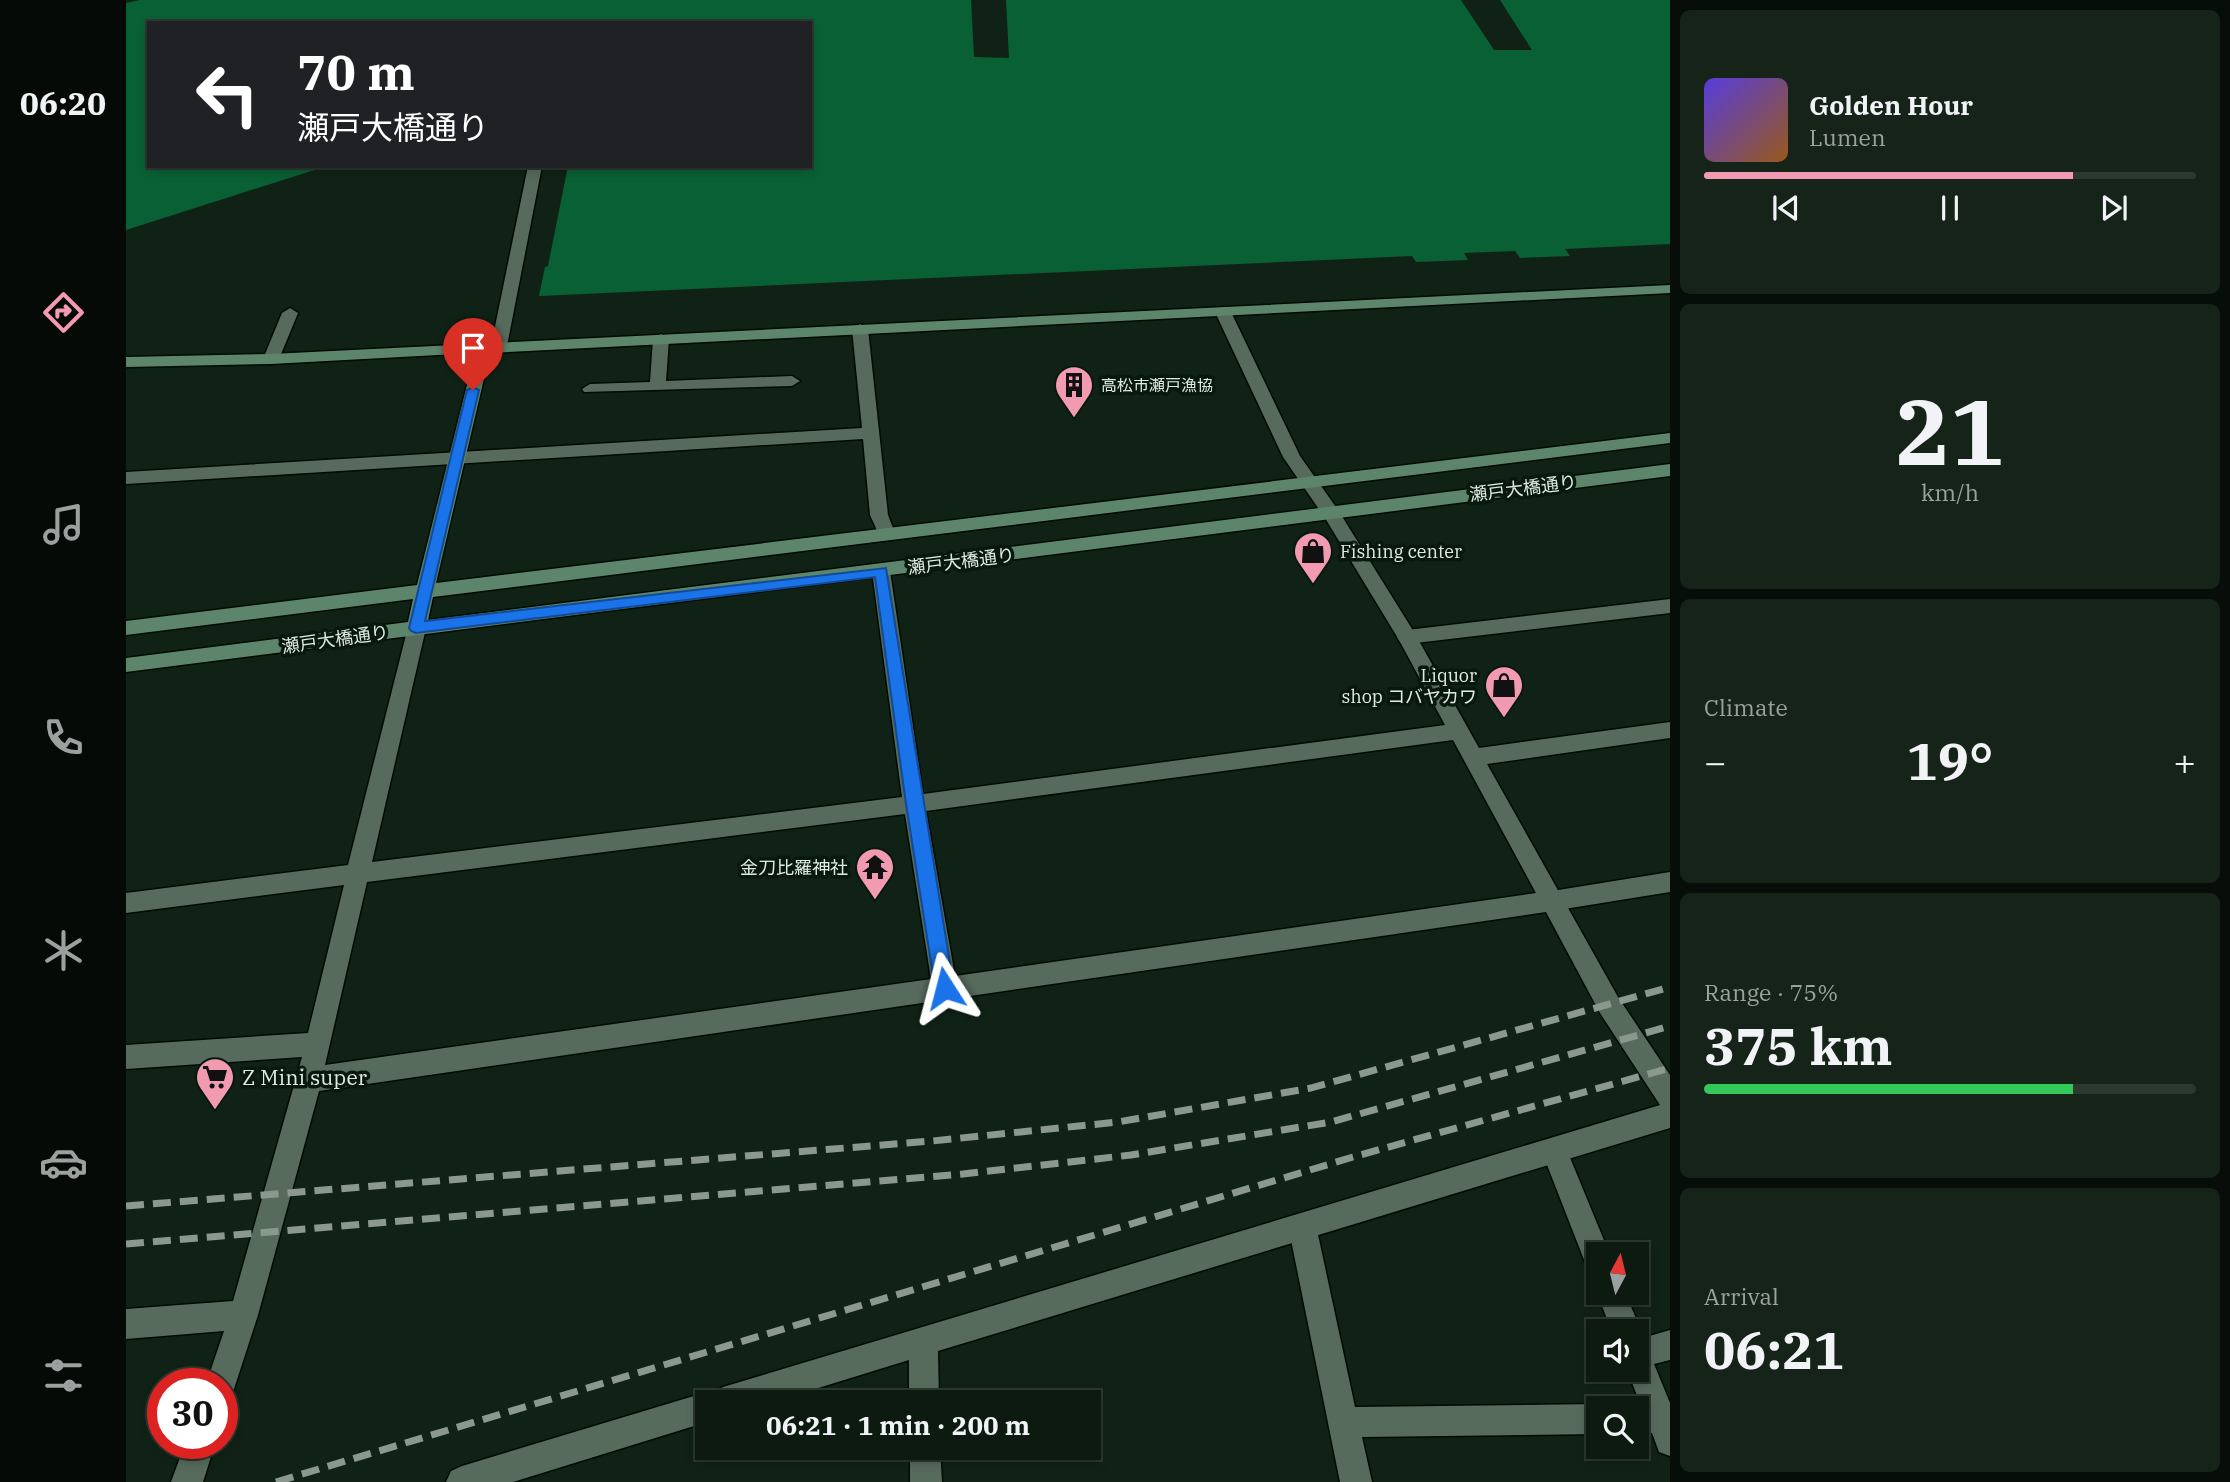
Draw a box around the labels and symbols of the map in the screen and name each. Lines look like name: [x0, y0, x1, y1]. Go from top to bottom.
pin: [443, 318, 503, 390]
building icon: 高松市瀬戸漁協: [1053, 364, 1095, 419]
place label: 高松市瀬戸漁協: [1101, 375, 1213, 395]
street label: 瀬戸大橋通り: [1468, 470, 1578, 506]
shop icon: Fishing center: [1292, 530, 1334, 585]
place label: Fishing center: [1340, 540, 1462, 563]
street label: 瀬戸大橋通り: [906, 543, 1016, 579]
street label: 瀬戸大橋通り: [280, 620, 390, 658]
place label: Liquor shop コバヤカワ: [1342, 664, 1477, 708]
shop icon: Liquor shop コバヤカワ: [1483, 664, 1525, 719]
temple icon: 金刀比羅神社: [854, 846, 896, 901]
place label: 金刀比羅神社: [740, 856, 848, 879]
position arrow: [908, 951, 982, 1025]
supermarket icon: Z Mini super: [194, 1056, 236, 1111]
place label: Z Mini super: [242, 1063, 368, 1091]
north arrow: [1586, 1242, 1648, 1306]
speed limit sign: 30: [147, 1368, 238, 1459]

